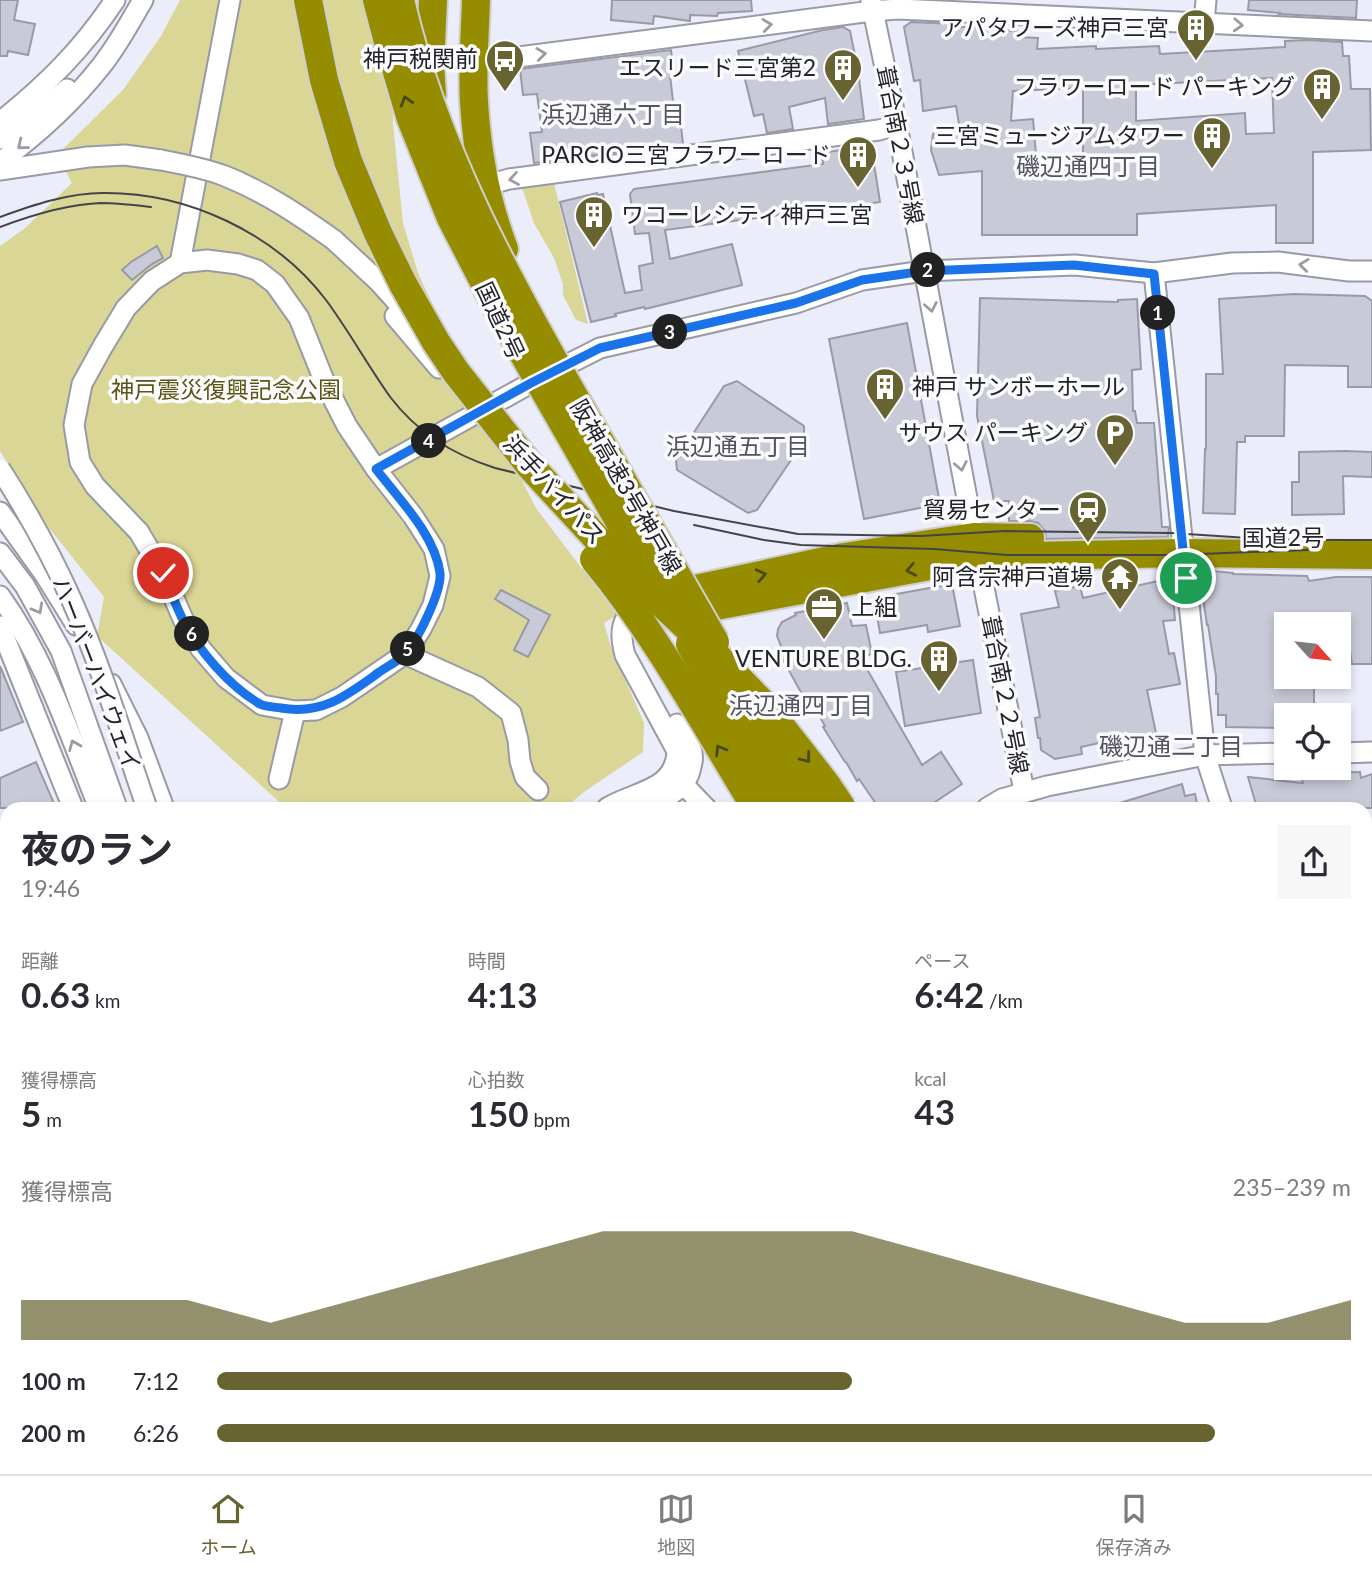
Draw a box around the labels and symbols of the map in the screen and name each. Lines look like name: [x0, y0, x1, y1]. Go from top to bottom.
building icon: アパタワーズ神戸三宮: [1175, 7, 1217, 62]
place label: アパタワーズ神戸三宮: [941, 13, 1169, 41]
one-way arrow: [761, 17, 773, 32]
one-way arrow: [1233, 17, 1244, 32]
bus stop icon: 神戸税関前: [484, 38, 526, 93]
place label: 神戸税関前: [363, 44, 478, 72]
one-way arrow: [535, 46, 547, 61]
building icon: エスリード三宮第2: [822, 47, 864, 102]
place label: エスリード三宮第2: [619, 53, 816, 81]
street label: 葺合南２３号線: [872, 63, 930, 227]
building icon: フラワーロード パーキング: [1301, 66, 1343, 121]
place label: フラワーロード パーキング: [1014, 72, 1295, 100]
one-way arrow: [399, 95, 414, 107]
district label: 浜辺通六丁目: [541, 99, 685, 128]
building icon: 三宮ミュージアムタワー: [1191, 115, 1233, 170]
place label: 三宮ミュージアムタワー: [934, 121, 1185, 149]
building icon: PARCIO三宮フラワーロード: [837, 134, 879, 189]
one-way arrow: [17, 137, 29, 150]
place label: PARCIO三宮フラワーロード: [541, 140, 831, 168]
district label: 磯辺通四丁目: [1016, 151, 1160, 180]
one-way arrow: [508, 171, 520, 186]
building icon: ワコーレシティ神戸三宮: [573, 194, 615, 249]
place label: ワコーレシティ神戸三宮: [621, 200, 873, 228]
pin: 2: [911, 252, 946, 288]
one-way arrow: [1298, 258, 1310, 273]
street label: 国道2号: [471, 277, 531, 364]
pin: 1: [1140, 296, 1176, 330]
one-way arrow: [923, 301, 938, 313]
pin: 3: [652, 314, 688, 350]
building icon: 神戸 サンボーホール: [864, 366, 906, 421]
place label: 神戸 サンボーホール: [912, 372, 1125, 400]
park label: 神戸震災復興記念公園: [111, 375, 341, 403]
street label: 阪神高速3号神戸線: [565, 394, 688, 579]
parking icon: サウス パーキング: [1094, 412, 1136, 467]
place label: サウス パーキング: [899, 418, 1088, 446]
pin: 4: [412, 424, 446, 458]
street label: 浜手バイパス: [498, 429, 611, 550]
district label: 浜辺通五丁目: [666, 431, 810, 460]
one-way arrow: [952, 460, 967, 472]
station icon: 貿易センター: [1067, 489, 1109, 544]
place label: 貿易センター: [923, 495, 1061, 523]
street label: 国道2号: [1242, 523, 1324, 551]
pin: [133, 543, 193, 603]
pin: [1156, 548, 1216, 608]
temple icon: 阿含宗神戸道場: [1099, 556, 1141, 611]
one-way arrow: [905, 562, 917, 577]
place label: 阿含宗神戸道場: [932, 562, 1093, 590]
one-way arrow: [755, 568, 767, 583]
street label: ハーバーハイウェイ: [47, 573, 147, 775]
office icon: 上組: [803, 586, 845, 641]
place label: 上組: [851, 592, 897, 620]
one-way arrow: [30, 602, 43, 615]
north arrow: [1274, 612, 1351, 690]
street label: 葺合南２２号線: [977, 613, 1035, 777]
pin: 6: [174, 616, 210, 652]
pin: 5: [390, 632, 426, 666]
building icon: VENTURE BLDG.: [918, 638, 960, 693]
place label: VENTURE BLDG.: [735, 644, 912, 672]
district label: 浜辺通四丁目: [729, 690, 873, 719]
district label: 磯辺通二丁目: [1099, 731, 1243, 760]
one-way arrow: [68, 740, 82, 752]
one-way arrow: [716, 745, 729, 758]
one-way arrow: [798, 750, 811, 763]

